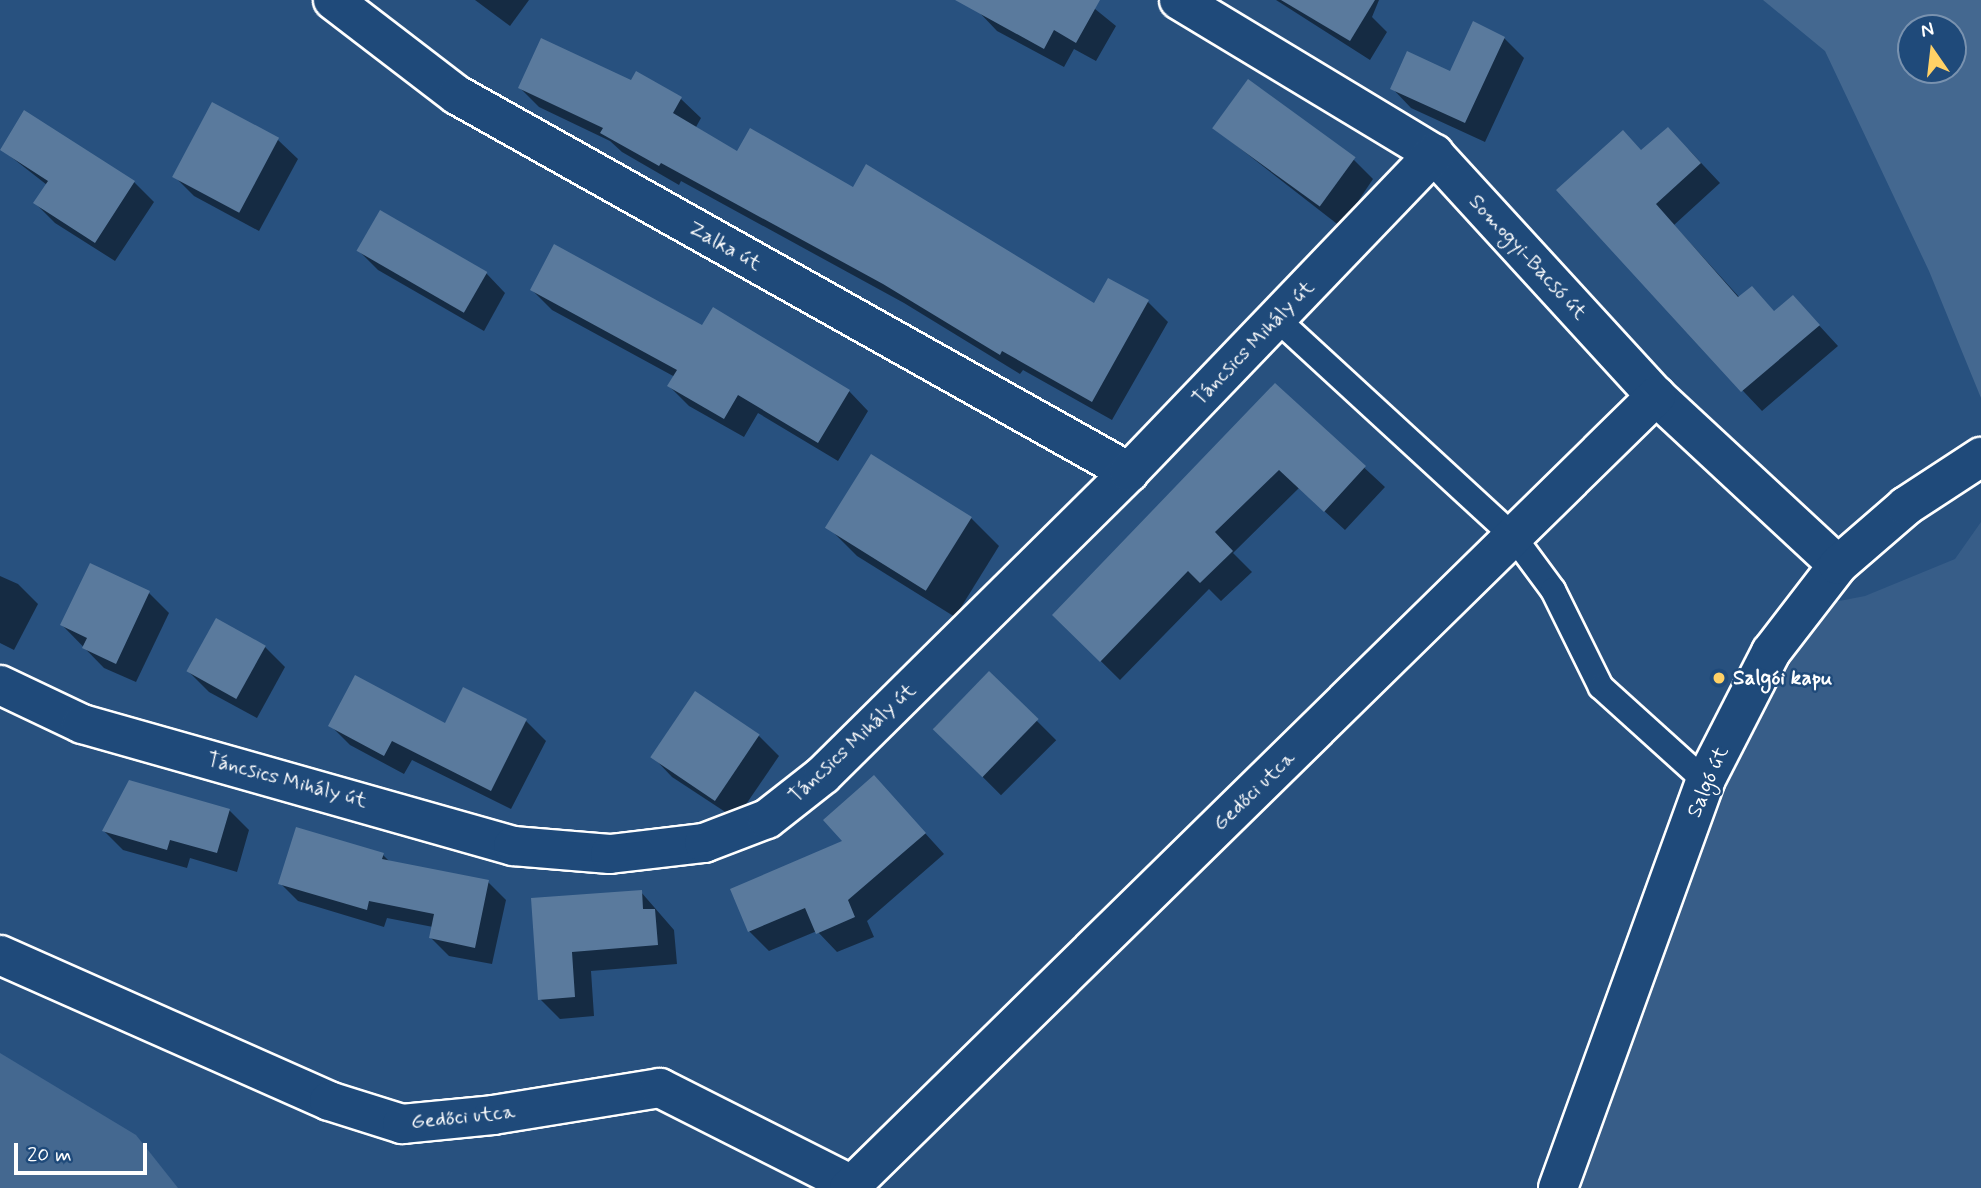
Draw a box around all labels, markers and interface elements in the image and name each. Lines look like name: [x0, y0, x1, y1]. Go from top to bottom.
north arrow: [1897, 14, 1967, 84]
text: N: [1918, 16, 1936, 44]
street label: Somogyi-Bacsó út: [1464, 189, 1592, 325]
street label: Zalka út: [684, 216, 766, 276]
street label: Táncsics Mihály út: [1186, 274, 1320, 412]
place label: Salgói kapu: [1733, 665, 1829, 691]
marker: Salgói kapu: [1711, 670, 1727, 686]
street label: Táncsics Mihály út: [783, 677, 921, 809]
street label: Salgó út: [1682, 743, 1734, 821]
street label: Táncsics Mihály út: [203, 746, 371, 814]
street label: Gedőci utca: [1208, 746, 1300, 836]
street label: Gedőci utca: [410, 1099, 516, 1135]
scale bar: [18, 1128, 150, 1172]
text: 20 m: [27, 1141, 72, 1169]

